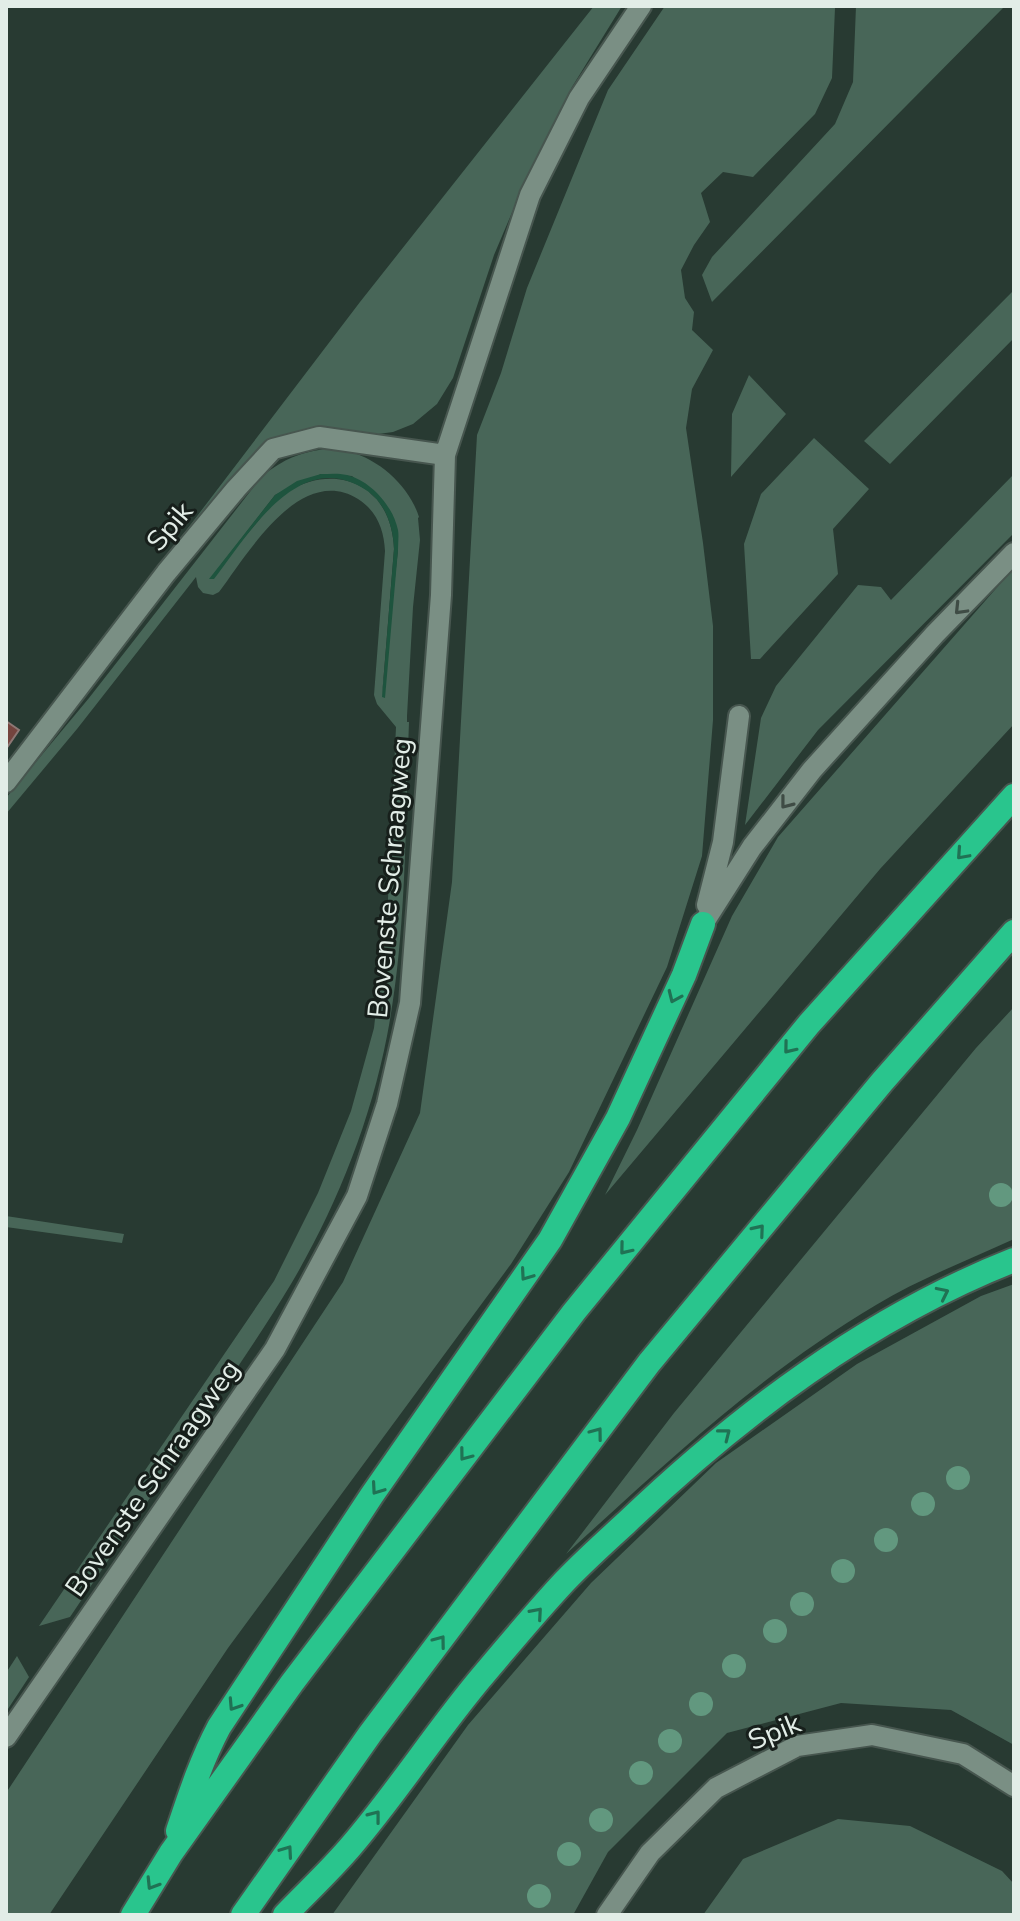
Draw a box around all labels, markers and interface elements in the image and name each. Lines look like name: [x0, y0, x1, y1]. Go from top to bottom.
street label: Spik: [138, 493, 202, 560]
one-way arrow: [955, 600, 969, 614]
street label: Bovenste Schraagweg: [359, 736, 421, 1020]
one-way arrow: [782, 794, 796, 809]
one-way arrow: [957, 844, 972, 859]
one-way arrow: [668, 989, 684, 1003]
one-way arrow: [784, 1039, 799, 1053]
one-way arrow: [749, 1225, 764, 1240]
one-way arrow: [620, 1240, 635, 1255]
one-way arrow: [521, 1267, 536, 1281]
one-way arrow: [934, 1287, 949, 1303]
street label: Bovenste Schraagweg: [57, 1353, 249, 1605]
one-way arrow: [587, 1427, 601, 1442]
one-way arrow: [716, 1430, 731, 1444]
one-way arrow: [461, 1446, 475, 1461]
one-way arrow: [372, 1480, 387, 1494]
one-way arrow: [527, 1608, 542, 1623]
one-way arrow: [430, 1635, 445, 1649]
one-way arrow: [228, 1697, 243, 1711]
street label: Spik: [742, 1704, 807, 1760]
one-way arrow: [365, 1810, 379, 1825]
one-way arrow: [277, 1845, 292, 1859]
one-way arrow: [146, 1875, 162, 1890]

